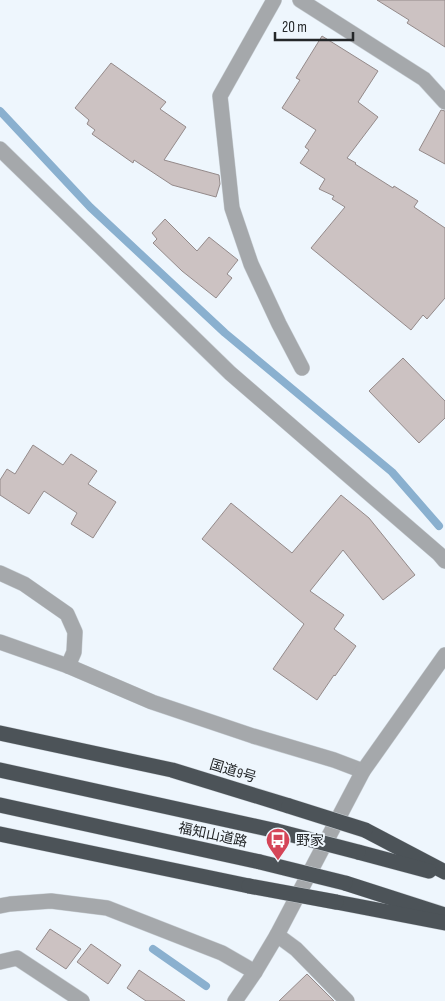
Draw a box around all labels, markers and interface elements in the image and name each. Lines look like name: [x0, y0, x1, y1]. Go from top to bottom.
scale bar: [275, 10, 352, 42]
text: 20 m: [282, 18, 307, 37]
street label: 国道9号: [207, 756, 259, 786]
street label: 福知山道路: [177, 819, 249, 851]
bus stop icon: 野家: [265, 827, 291, 861]
place label: 野家: [296, 832, 324, 849]

